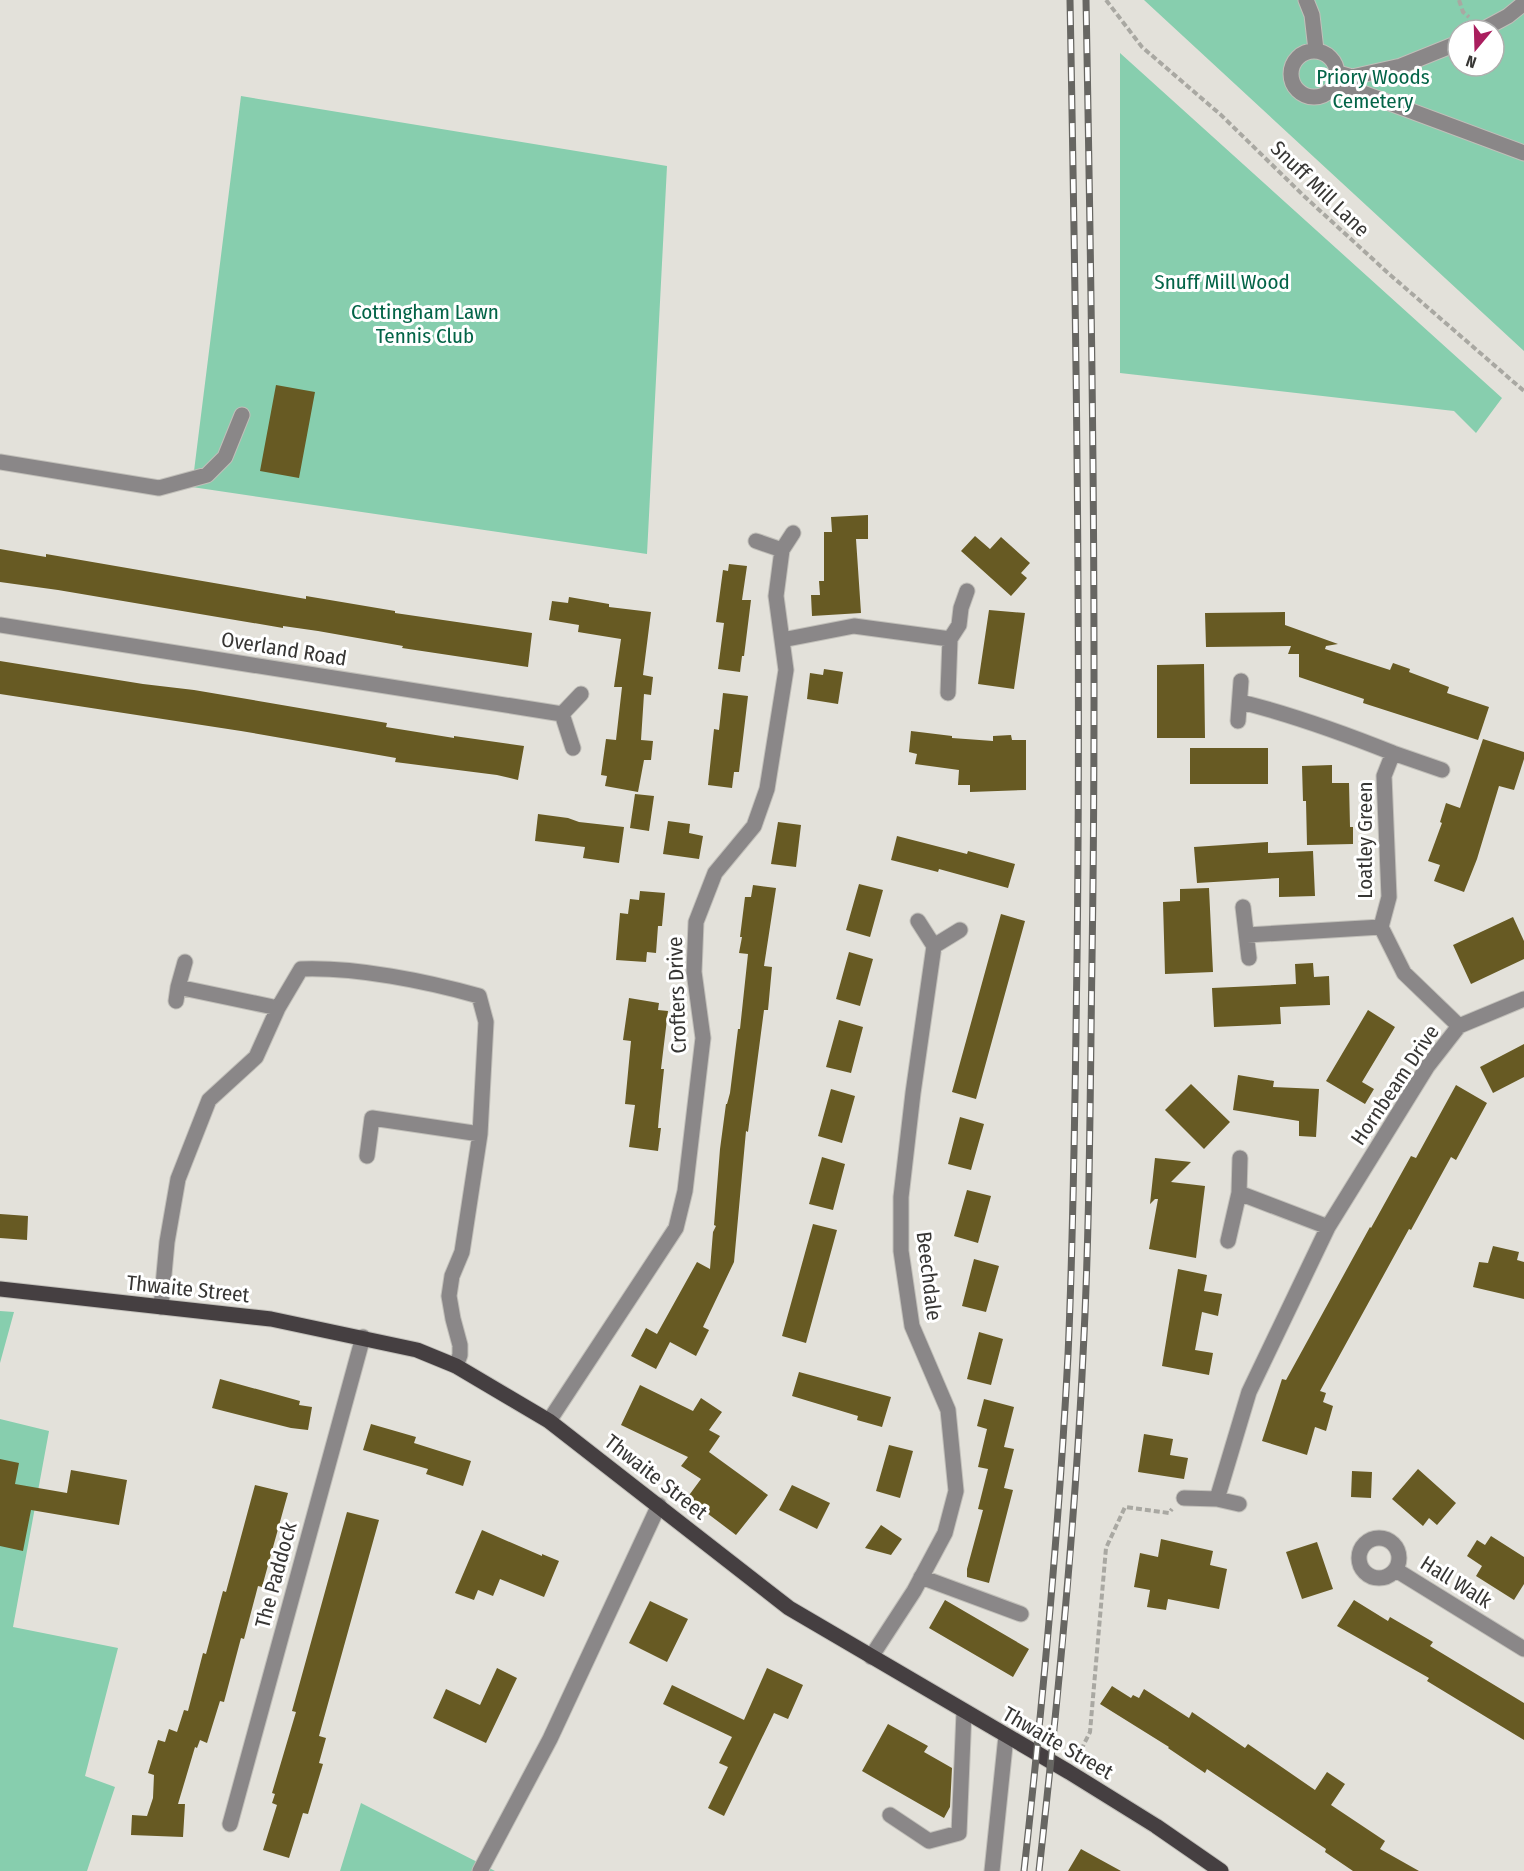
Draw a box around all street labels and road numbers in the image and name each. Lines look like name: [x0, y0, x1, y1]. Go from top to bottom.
street label: Snuff Mill Lane: [1265, 135, 1375, 243]
street label: Overland Road: [219, 626, 349, 672]
street label: Loatley Green: [1352, 781, 1378, 899]
street label: Crofters Drive: [662, 936, 692, 1054]
street label: Hornbeam Drive: [1345, 1020, 1445, 1150]
street label: Beechdale: [911, 1230, 947, 1322]
street label: Thwaite Street: [125, 1270, 251, 1308]
street label: Thwaite Street: [599, 1429, 713, 1525]
street label: The Paddock: [249, 1519, 303, 1631]
street label: Hall Walk: [1415, 1550, 1497, 1614]
street label: Thwaite Street: [998, 1701, 1118, 1785]

